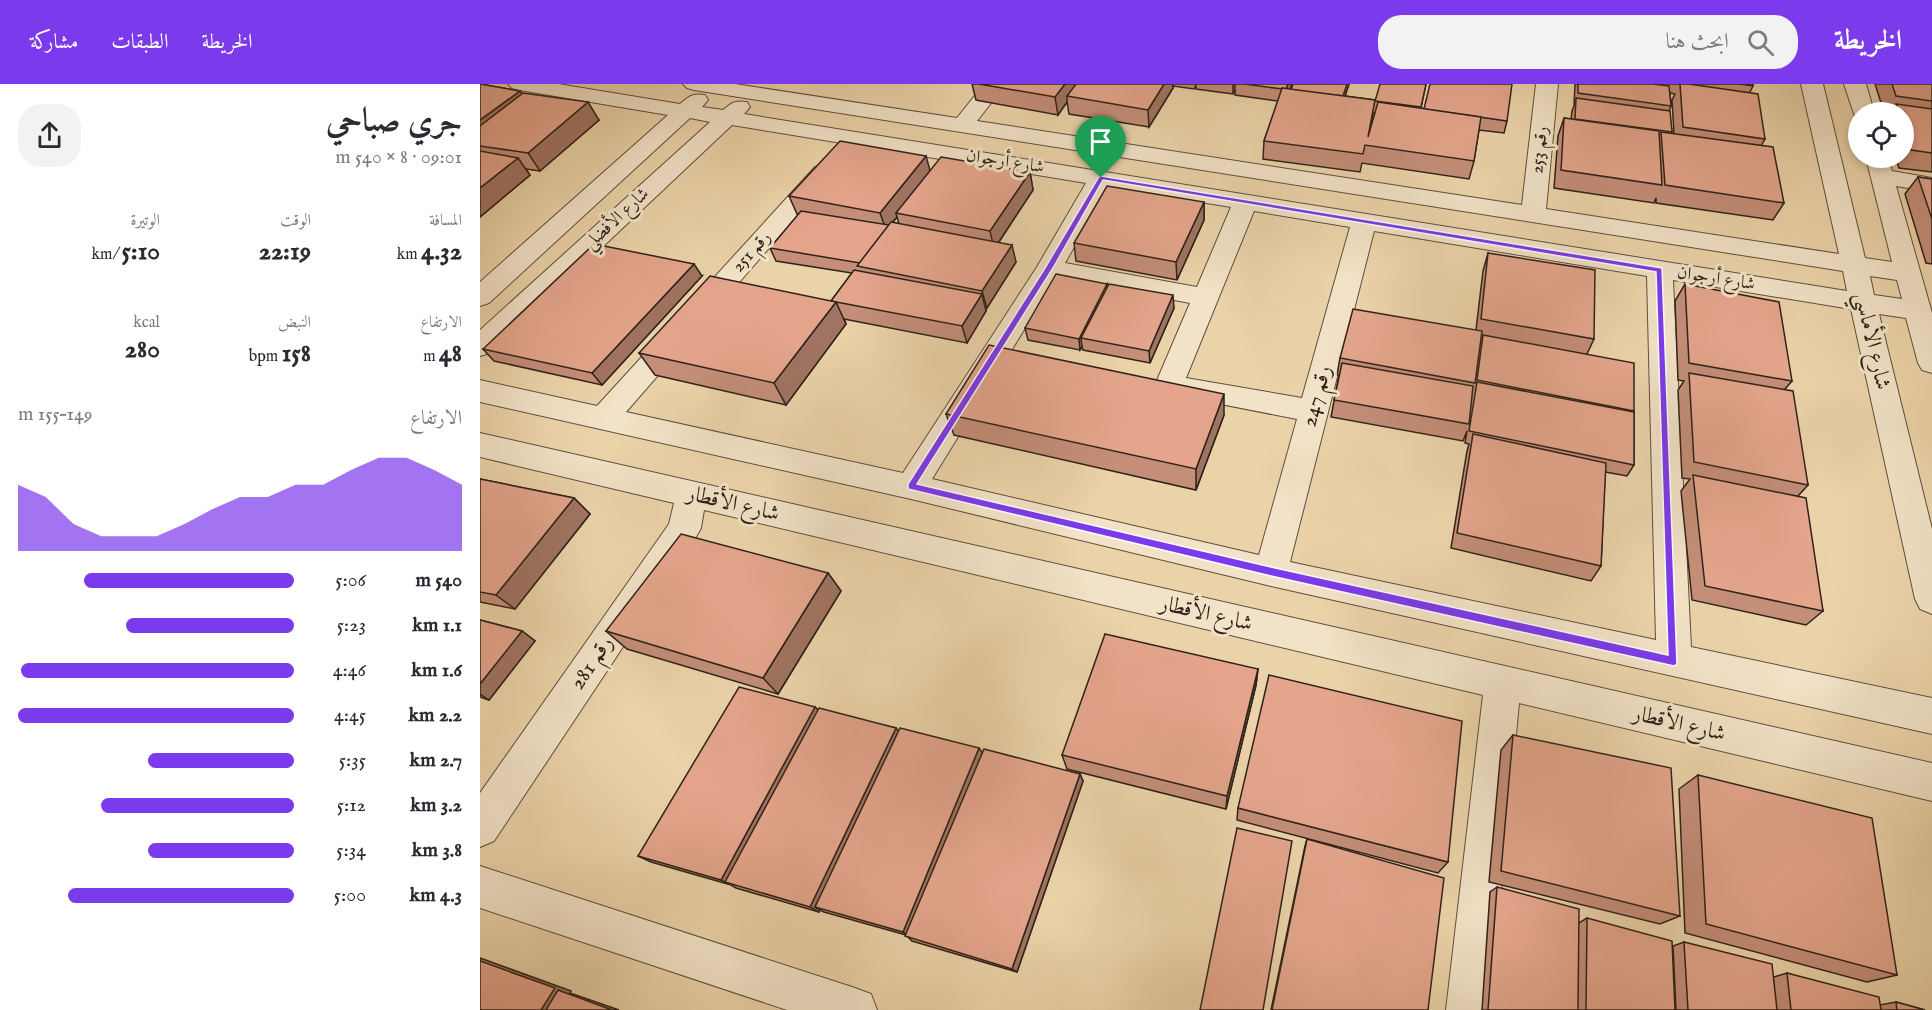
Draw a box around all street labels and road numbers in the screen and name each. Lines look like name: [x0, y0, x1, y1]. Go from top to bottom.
street label: رقم 253: [1526, 125, 1558, 175]
street label: شارع أرجوان: [964, 142, 1046, 181]
street label: شارع الأفضلي: [578, 181, 657, 258]
street label: رقم 251: [728, 227, 779, 280]
street label: شارع أرجوان: [1675, 259, 1757, 298]
street label: شارع الأماسي: [1842, 289, 1900, 394]
street label: رقم 247: [1295, 362, 1343, 431]
street label: شارع الأقطار: [681, 476, 783, 531]
street label: شارع الأقطار: [1154, 586, 1256, 641]
street label: رقم 281: [564, 631, 624, 698]
street label: شارع الأقطار: [1627, 696, 1729, 751]

